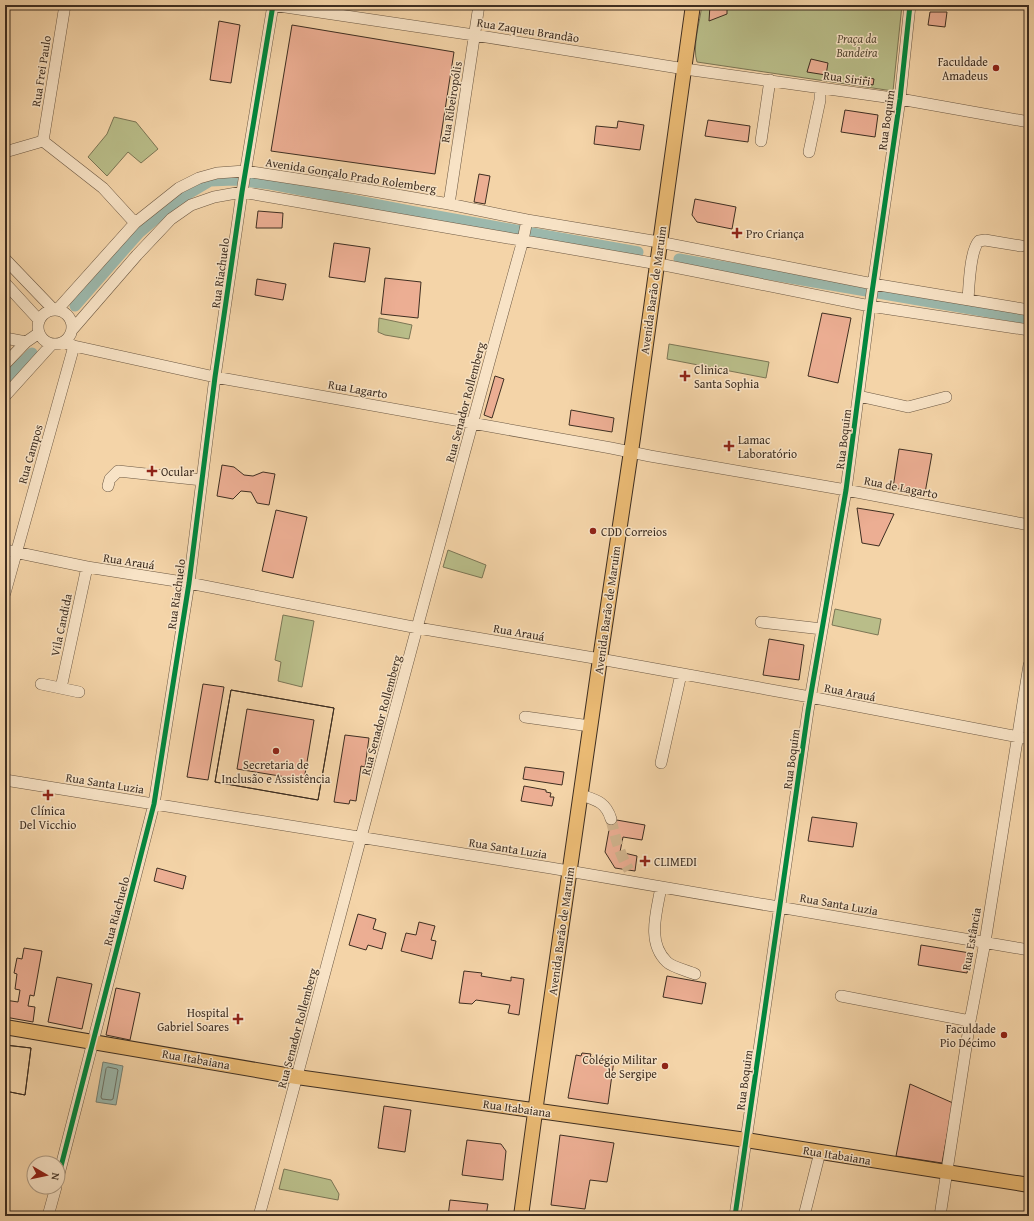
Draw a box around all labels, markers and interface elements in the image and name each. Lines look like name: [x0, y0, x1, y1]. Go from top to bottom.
street label: Rua Zaqueu Brandão: [476, 14, 580, 46]
park label: Praça da Bandeira: [835, 30, 878, 61]
street label: Rua Frei Paulo: [27, 34, 55, 108]
place label: Faculdade Amadeus: [938, 53, 988, 84]
street label: Rua Ribeiropólis: [436, 60, 466, 144]
marker: Faculdade Amadeus: [991, 63, 1001, 73]
street label: Rua Siriri: [822, 66, 872, 90]
street label: Rua Boquim: [873, 89, 899, 151]
street label: Avenida Gonçalo Prado Rolemberg: [264, 153, 438, 197]
street label: Avenida Barão de Maruim: [636, 225, 670, 355]
place label: Pro Criança: [746, 225, 805, 242]
marker: Pro Criança: [731, 227, 743, 239]
street label: Rua Riachuelo: [207, 237, 233, 309]
street label: Rua Senador Rollemberg: [441, 340, 489, 464]
place label: Clinica Santa Sophia: [694, 361, 759, 392]
marker: Clinica Santa Sophia: [679, 370, 691, 382]
street label: Rua Lagarto: [327, 375, 389, 403]
street label: Rua Boquim: [831, 408, 855, 470]
street label: Rua Campos: [13, 422, 47, 486]
place label: Lamac Laboratório: [738, 431, 797, 462]
marker: Lamac Laboratório: [723, 440, 735, 452]
place label: Ocular: [161, 463, 194, 480]
marker: Ocular: [146, 465, 158, 477]
street label: Rua de Lagarto: [863, 472, 939, 502]
place label: CDD Correios: [601, 523, 667, 540]
marker: CDD Correios: [588, 526, 598, 536]
street label: Avenida Barão de Maruim: [590, 545, 624, 675]
street label: Rua Arauá: [102, 549, 156, 573]
street label: Rua Riachuelo: [163, 558, 189, 630]
street label: Vila Candida: [46, 592, 76, 658]
street label: Rua Arauá: [492, 619, 546, 645]
street label: Rua Senador Rollemberg: [357, 653, 405, 777]
street label: Rua Arauá: [823, 679, 877, 705]
street label: Rua Boquim: [778, 728, 804, 790]
marker: Secretaria de Inclusão e Assistência: [271, 746, 281, 756]
place label: Secretaria de Inclusão e Assistência: [222, 756, 331, 787]
street label: Rua Santa Luzia: [65, 768, 146, 798]
marker: Clínica Del Vicchio: [42, 789, 54, 801]
place label: Clínica Del Vicchio: [20, 802, 76, 833]
street label: Rua Santa Luzia: [468, 833, 549, 863]
place label: CLIMEDI: [654, 853, 697, 870]
marker: CLIMEDI: [639, 855, 651, 867]
street label: Avenida Barão de Maruim: [544, 866, 578, 996]
street label: Rua Riachuelo: [99, 874, 133, 948]
street label: Rua Santa Luzia: [799, 889, 880, 919]
street label: Rua Estância: [957, 906, 985, 972]
street label: Rua Senador Rollemberg: [273, 966, 321, 1090]
place label: Hospital Gabriel Soares: [157, 1004, 230, 1035]
marker: Hospital Gabriel Soares: [232, 1013, 244, 1025]
place label: Faculdade Pio Décimo: [940, 1020, 996, 1051]
marker: Faculdade Pio Décimo: [999, 1030, 1009, 1040]
street label: Rua Itabaiana: [161, 1045, 232, 1073]
street label: Rua Boquim: [731, 1049, 757, 1111]
place label: Colégio Militar de Sergipe: [582, 1051, 657, 1082]
marker: Colégio Militar de Sergipe: [660, 1061, 670, 1071]
street label: Rua Itabaiana: [482, 1095, 552, 1121]
street label: Rua Itabaiana: [802, 1141, 873, 1169]
north arrow: [26, 1155, 66, 1195]
text: N: [47, 1172, 64, 1182]

